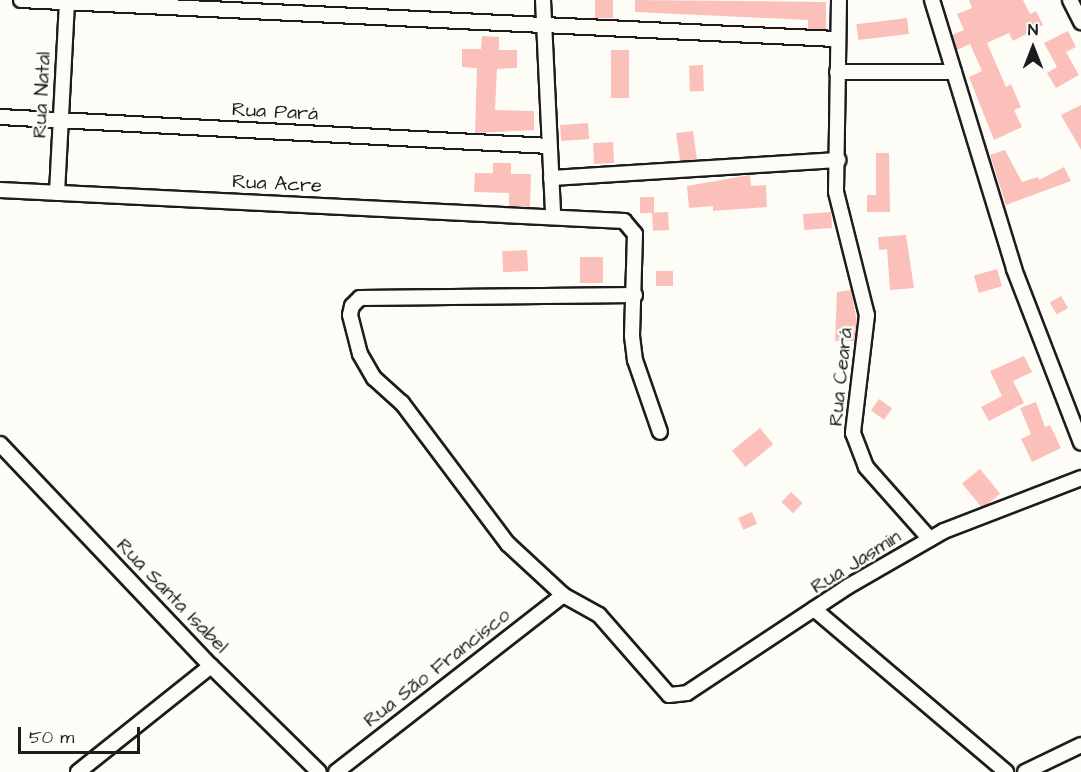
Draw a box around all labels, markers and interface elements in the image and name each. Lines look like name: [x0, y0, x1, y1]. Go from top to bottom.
north arrow: [1003, 18, 1063, 78]
text: N: [1028, 19, 1038, 41]
street label: Rua Natal: [28, 51, 56, 139]
street label: Rua Pará: [231, 98, 319, 126]
street label: Rua Acre: [231, 170, 323, 198]
street label: Rua Ceará: [824, 327, 858, 427]
street label: Rua Jasmin: [806, 525, 906, 599]
street label: Rua Santa Isabel: [111, 534, 233, 658]
street label: Rua São Francisco: [359, 603, 515, 733]
scale bar: [21, 715, 142, 753]
text: 50 m: [29, 725, 74, 750]

